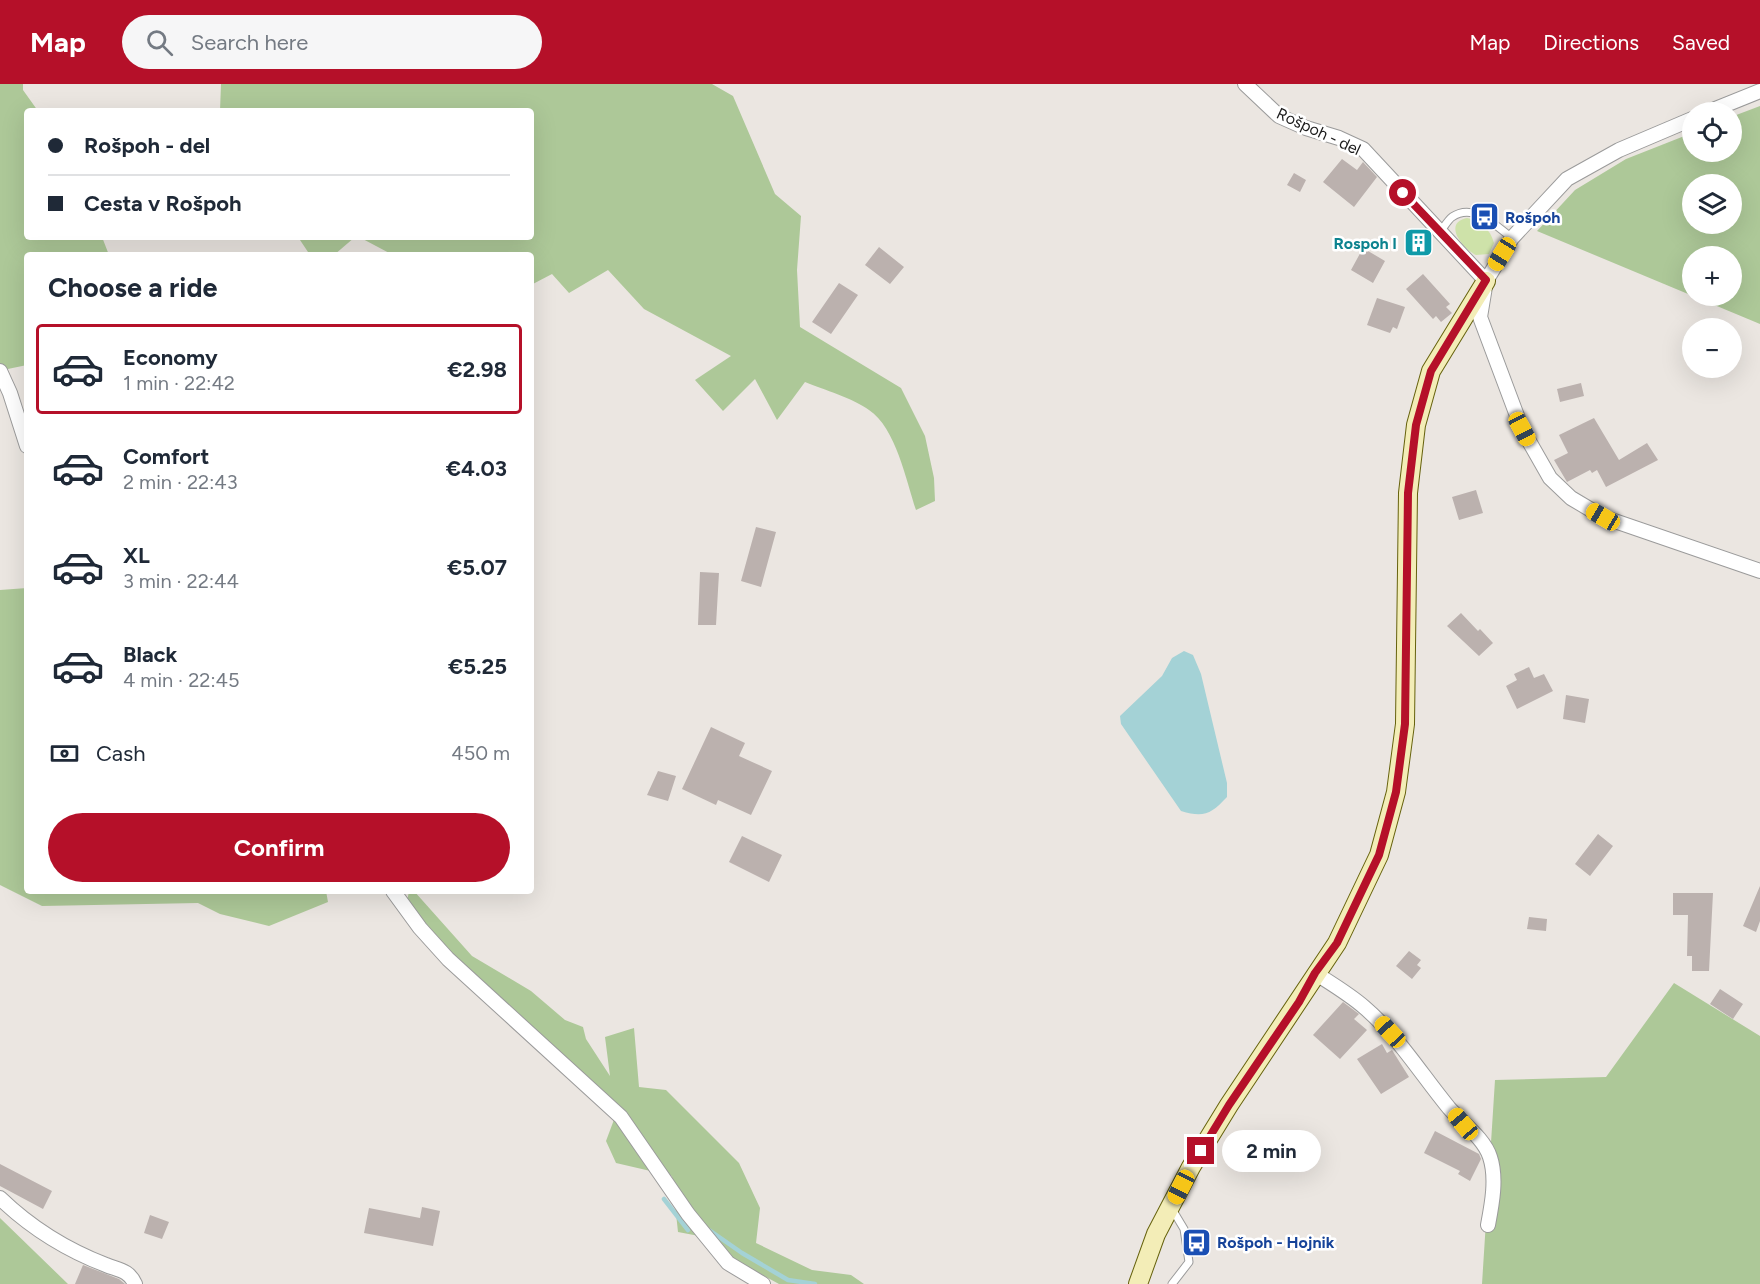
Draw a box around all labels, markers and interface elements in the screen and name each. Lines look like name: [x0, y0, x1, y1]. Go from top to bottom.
search box: [122, 15, 542, 69]
text: Map: [30, 25, 86, 59]
icon: search: [143, 26, 176, 59]
text: Search here: [191, 29, 308, 56]
text: Map: [1469, 30, 1510, 55]
text: Directions: [1543, 30, 1639, 55]
text: Saved: [1672, 30, 1730, 55]
map controls: [1682, 102, 1742, 378]
button: locate: [1682, 102, 1742, 162]
street label: Rošpoh - del: [1274, 104, 1364, 159]
text: Rošpoh - del: [84, 132, 210, 159]
button: layers: [1682, 174, 1742, 234]
route start: [1389, 179, 1416, 206]
text: Cesta v Rošpoh: [84, 190, 242, 217]
bus stop icon: Rošpoh: [1468, 201, 1500, 233]
place label: Rošpoh: [1505, 208, 1560, 227]
building icon: Rospoh I: [1402, 227, 1434, 259]
place label: Rospoh I: [1333, 234, 1397, 253]
car: [1485, 234, 1519, 274]
button: +: [1682, 246, 1742, 306]
text: Choose a ride: [48, 271, 217, 304]
button: −: [1682, 318, 1742, 378]
icon: car: [51, 342, 105, 396]
text: Economy: [123, 344, 218, 371]
text: €2.98: [447, 356, 507, 383]
text: 1 min · 22:42: [123, 371, 235, 395]
car: [1506, 409, 1538, 449]
icon: car: [51, 441, 105, 495]
text: Comfort: [123, 443, 209, 470]
text: €4.03: [446, 455, 507, 482]
text: 2 min · 22:43: [123, 470, 238, 494]
car: [1583, 500, 1623, 534]
icon: car: [51, 540, 105, 594]
text: XL: [123, 542, 150, 569]
text: €5.07: [447, 554, 507, 581]
text: 3 min · 22:44: [123, 569, 239, 593]
icon: car: [51, 639, 105, 693]
text: Black: [123, 641, 177, 668]
text: €5.25: [448, 653, 507, 680]
text: 4 min · 22:45: [123, 668, 239, 692]
icon: cash: [48, 737, 81, 770]
text: Cash: [96, 740, 146, 767]
text: 450 m: [451, 741, 510, 765]
button: Confirm: [48, 813, 510, 882]
car: [1371, 1013, 1409, 1051]
car: [1445, 1104, 1481, 1144]
callout: 2 min: [1222, 1130, 1321, 1172]
route end: [1187, 1137, 1214, 1164]
text: 2 min: [1246, 1139, 1297, 1163]
car: [1165, 1167, 1197, 1207]
bus stop icon: Rošpoh - Hojnik: [1180, 1226, 1212, 1258]
place label: Rošpoh - Hojnik: [1217, 1233, 1335, 1252]

